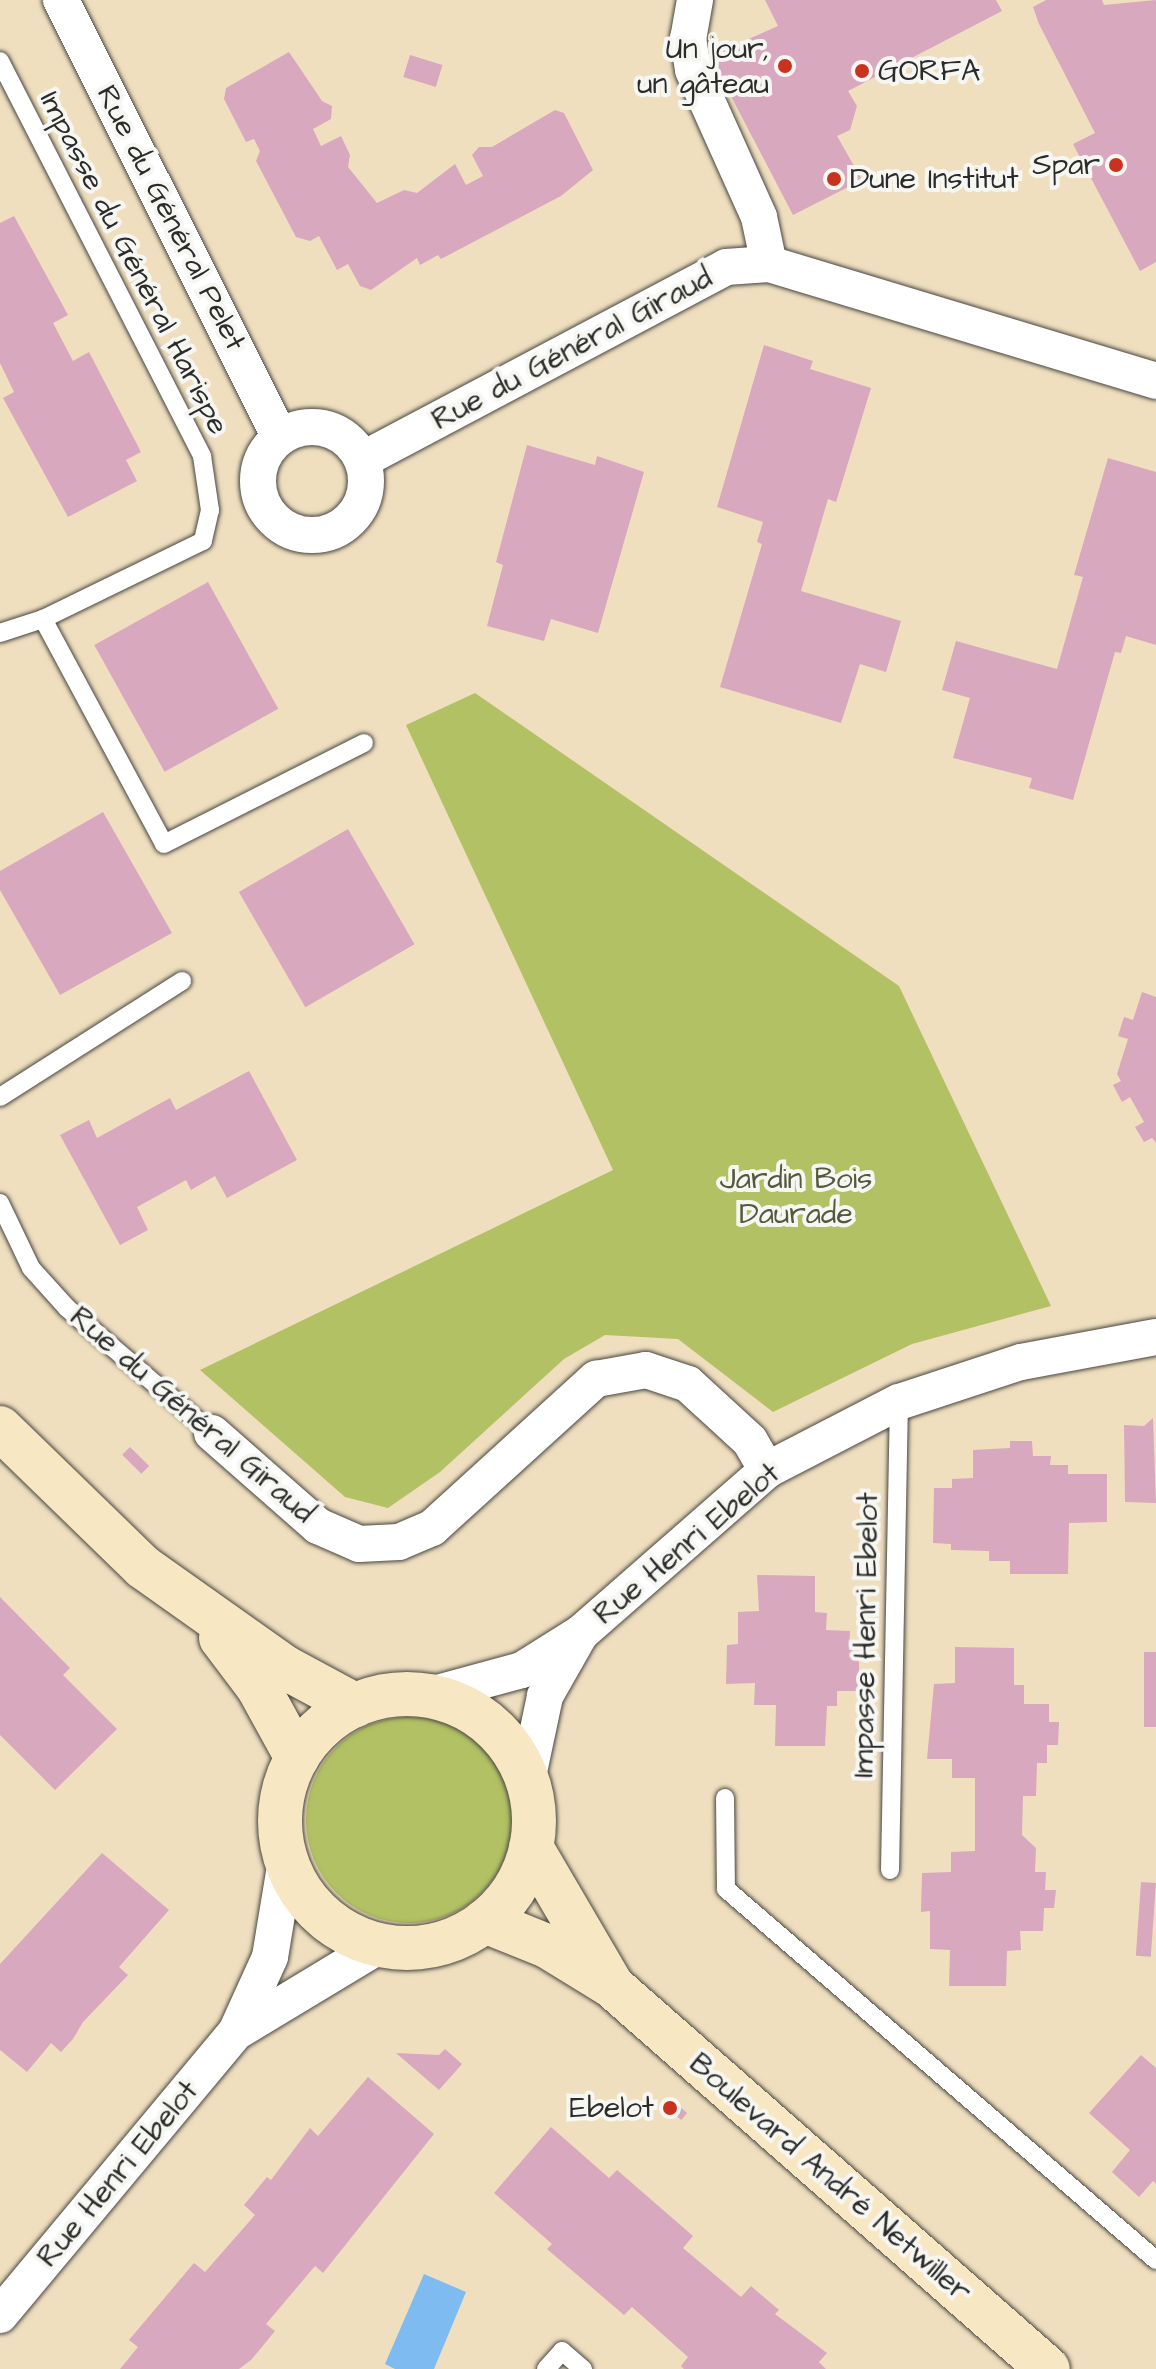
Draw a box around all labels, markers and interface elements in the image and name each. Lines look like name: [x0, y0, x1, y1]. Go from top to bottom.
place label: Un jour, un gâteau: [637, 31, 769, 102]
place label: GORFA: [878, 53, 980, 89]
marker: Un jour, un gâteau: [776, 57, 794, 75]
marker: GORFA: [853, 62, 871, 80]
street label: Rue du Général Pelet: [89, 79, 253, 357]
street label: Impasse du Général Harispe: [32, 85, 236, 441]
place label: Spar: [1032, 147, 1100, 183]
marker: Spar: [1107, 156, 1125, 174]
place label: Dune Institut: [850, 161, 1019, 197]
marker: Dune Institut: [825, 170, 843, 188]
street label: Rue du Général Giraud: [426, 260, 718, 438]
park label: Jardin Bois Daurade: [720, 1161, 872, 1232]
street label: Rue du Général Giraud: [62, 1299, 322, 1531]
street label: Rue Henri Ebelot: [587, 1456, 787, 1632]
street label: Impasse Henri Ebelot: [846, 1492, 886, 1778]
street label: Boulevard André Netwiller: [682, 2046, 978, 2310]
street label: Rue Henri Ebelot: [30, 2074, 206, 2274]
place label: Ebelot: [569, 2090, 654, 2126]
marker: Ebelot: [661, 2099, 679, 2117]

